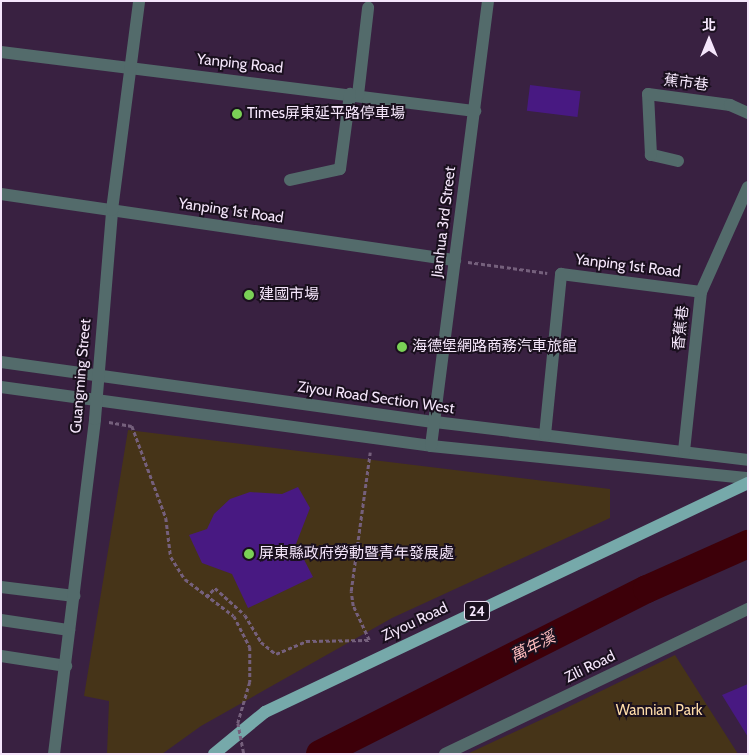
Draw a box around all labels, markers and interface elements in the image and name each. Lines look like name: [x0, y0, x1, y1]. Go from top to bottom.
north arrow: [684, 15, 734, 65]
text: 北: [702, 16, 716, 34]
street label: Yanping Road: [196, 51, 284, 77]
street label: 蕉市巷: [663, 71, 709, 95]
place label: Times屏東延平路停車場: [247, 105, 405, 123]
marker: Times屏東延平路停車場: [231, 108, 243, 120]
street label: Jianhua 3rd Street: [428, 165, 460, 279]
street label: Yanping 1st Road: [177, 195, 285, 227]
street label: Yanping 1st Road: [574, 251, 682, 281]
place label: 建國市場: [259, 286, 319, 304]
marker: 建國市場: [243, 289, 255, 301]
street label: 香蕉巷: [670, 305, 692, 351]
street label: Guangming Street: [67, 318, 95, 434]
place label: 海德堡網路商務汽車旅館: [412, 338, 577, 356]
marker: 海德堡網路商務汽車旅館: [396, 341, 408, 353]
street label: Ziyou Road Section West: [296, 378, 456, 418]
place label: 屏東縣政府勞動暨青年發展處: [259, 545, 454, 563]
marker: 屏東縣政府勞動暨青年發展處: [243, 548, 255, 560]
street label: Ziyou Road: [379, 599, 451, 645]
road number: 24: [463, 600, 491, 622]
water label: 萬年溪: [507, 628, 559, 666]
street label: Zili Road: [562, 647, 618, 687]
park label: Wannian Park: [616, 702, 702, 720]

